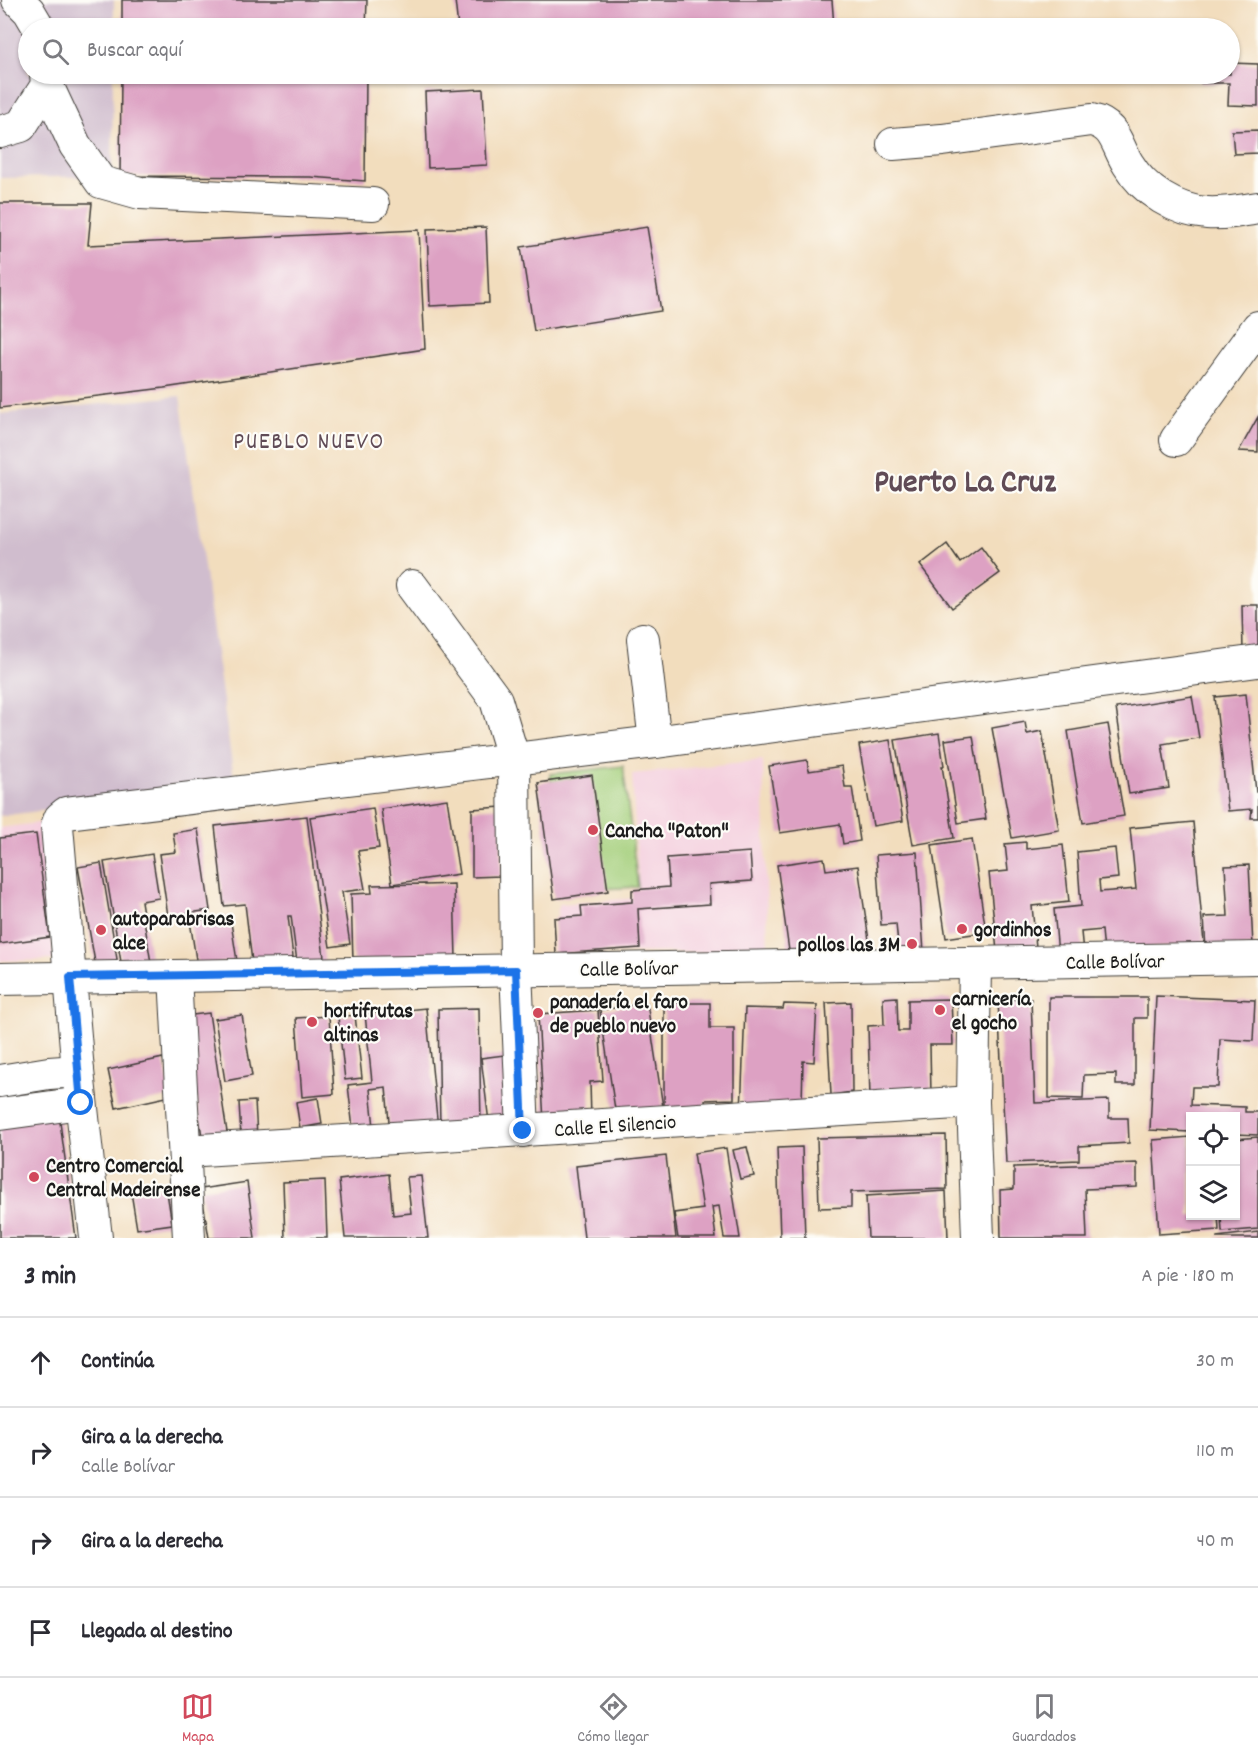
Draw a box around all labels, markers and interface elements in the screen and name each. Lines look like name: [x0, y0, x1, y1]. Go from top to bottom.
search box: [18, 18, 1240, 84]
icon: search: [39, 35, 72, 68]
text: Buscar aquí: [87, 36, 182, 67]
district label: PUEBLO NUEVO: [233, 426, 385, 460]
district label: Puerto La Cruz: [874, 461, 1057, 508]
place label: Cancha "Paton": [605, 818, 729, 848]
marker: Cancha "Paton": [586, 823, 600, 837]
place label: autoparabrisas alce: [113, 906, 235, 960]
place label: gordinhos: [974, 917, 1052, 947]
marker: gordinhos: [955, 922, 969, 936]
marker: autoparabrisas alce: [94, 923, 108, 937]
place label: pollos las 3M: [798, 932, 900, 962]
marker: pollos las 3M: [905, 937, 919, 951]
street label: Calle Bolívar: [1065, 948, 1165, 980]
street label: Calle Bolívar: [579, 955, 679, 987]
place label: carnicería el gocho: [952, 986, 1032, 1040]
place label: panadería el faro de pueblo nuevo: [550, 989, 688, 1043]
place label: hortifrutas altinas: [324, 998, 413, 1052]
marker: carnicería el gocho: [933, 1003, 947, 1017]
marker: panadería el faro de pueblo nuevo: [531, 1006, 545, 1020]
marker: hortifrutas altinas: [305, 1015, 319, 1029]
route start: [67, 1089, 93, 1115]
street label: Calle El Silencio: [553, 1109, 677, 1147]
map controls: [1186, 1112, 1240, 1220]
button: locate: [1186, 1112, 1240, 1166]
route end: [509, 1117, 535, 1143]
place label: Centro Comercial Central Madeirense: [46, 1153, 200, 1207]
button: layers: [1186, 1166, 1240, 1220]
marker: Centro Comercial Central Madeirense: [27, 1170, 41, 1184]
text: 3 min: [24, 1259, 76, 1296]
text: A pie · 180 m: [1141, 1263, 1234, 1291]
icon: ahead: [24, 1346, 57, 1379]
text: Continúa: [81, 1347, 154, 1378]
text: 30 m: [1196, 1348, 1234, 1376]
text: Gira a la derecha: [81, 1423, 223, 1454]
icon: right: [24, 1436, 57, 1469]
text: 110 m: [1196, 1438, 1234, 1466]
text: Calle Bolívar: [81, 1454, 175, 1482]
icon: right: [24, 1526, 57, 1559]
text: Gira a la derecha: [81, 1527, 223, 1558]
text: 40 m: [1196, 1528, 1234, 1556]
icon: arrive: [24, 1616, 57, 1649]
text: Llegada al destino: [81, 1617, 233, 1648]
tab: Mapa: [181, 1690, 214, 1749]
tab: Cómo llegar: [577, 1690, 649, 1749]
tab: Guardados: [1012, 1690, 1077, 1749]

